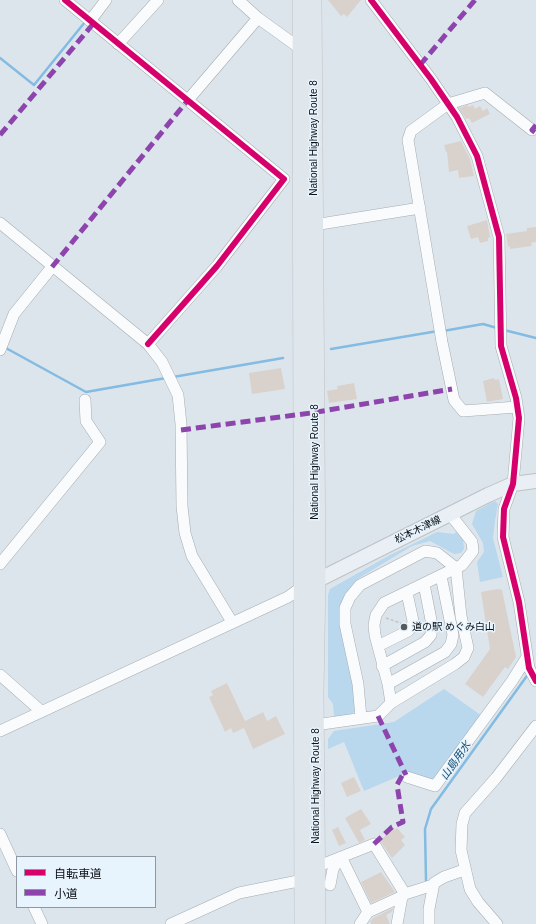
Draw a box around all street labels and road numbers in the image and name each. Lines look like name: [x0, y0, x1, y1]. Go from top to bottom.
street label: National Highway Route 8: [308, 80, 320, 196]
street label: National Highway Route 8: [309, 404, 321, 520]
street label: 松本木津線: [393, 514, 443, 546]
street label: National Highway Route 8: [310, 728, 322, 844]

